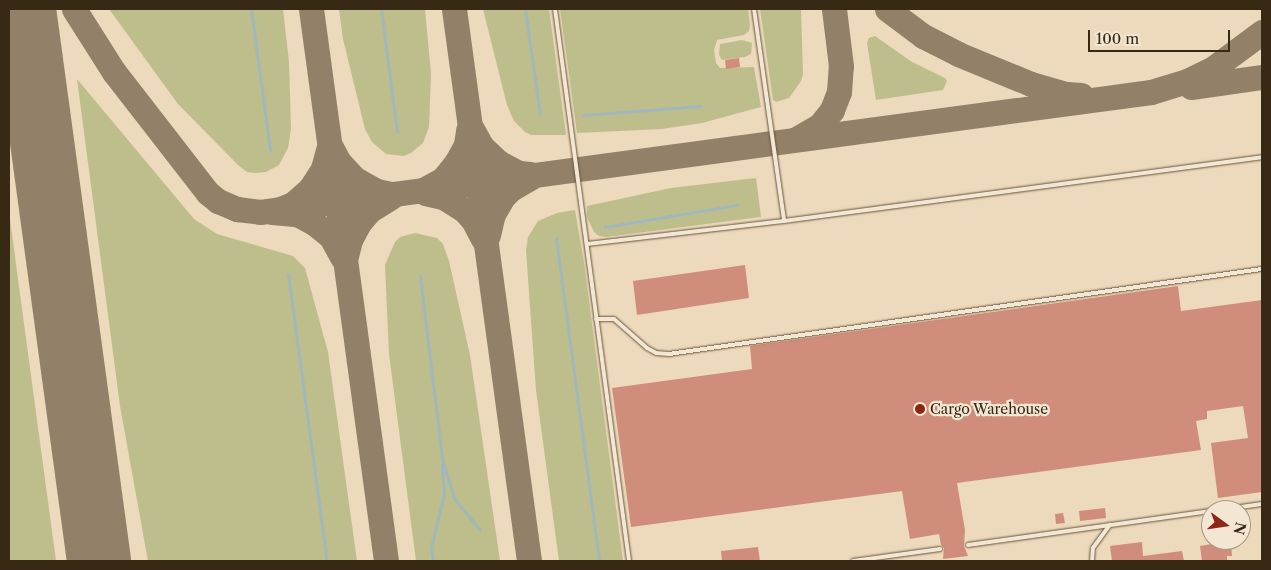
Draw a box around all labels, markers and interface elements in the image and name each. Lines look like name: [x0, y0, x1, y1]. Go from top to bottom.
scale bar: [1091, 20, 1234, 52]
text: 100 m: [1096, 29, 1139, 48]
place label: Cargo Warehouse: [930, 401, 1049, 417]
marker: Cargo Warehouse: [914, 403, 926, 415]
north arrow: [1201, 500, 1251, 550]
text: N: [1229, 520, 1250, 536]

